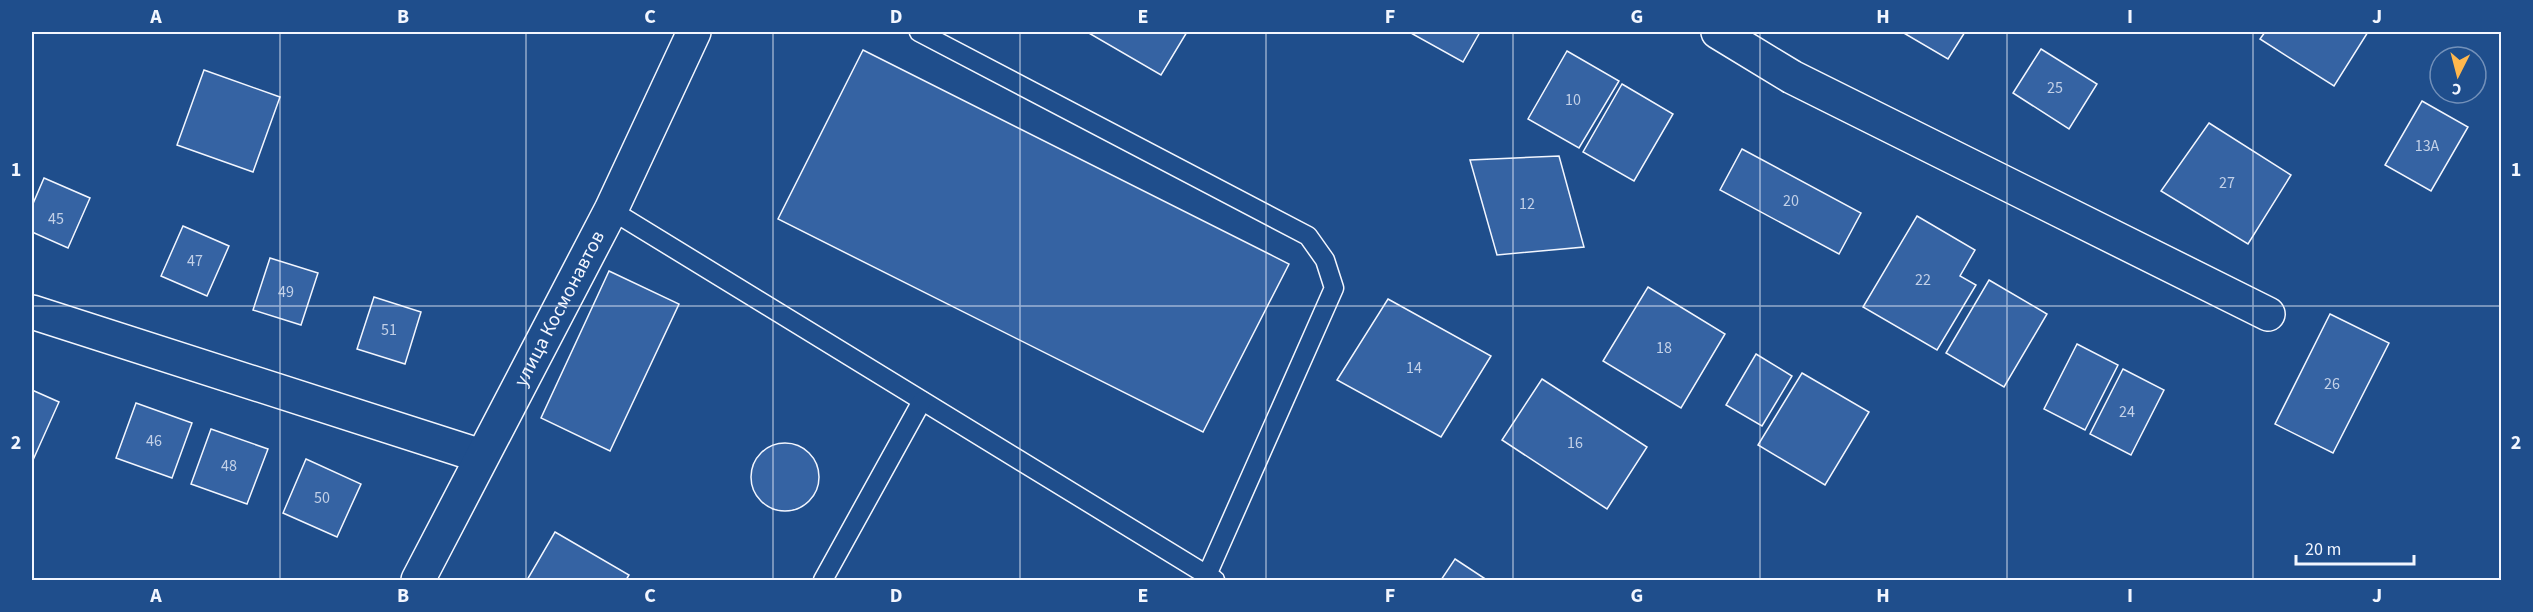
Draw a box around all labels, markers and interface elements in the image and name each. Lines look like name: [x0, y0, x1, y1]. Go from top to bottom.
text: A: [149, 3, 162, 31]
text: B: [397, 3, 409, 31]
text: C: [644, 3, 656, 31]
text: D: [890, 3, 902, 31]
text: E: [1138, 3, 1148, 31]
text: F: [1385, 3, 1395, 31]
text: G: [1631, 3, 1643, 31]
text: H: [1876, 3, 1890, 31]
text: I: [2127, 3, 2133, 31]
text: J: [2372, 3, 2382, 31]
north arrow: [2428, 45, 2488, 105]
house number: 25: [2047, 77, 2063, 99]
text: С: [2451, 77, 2462, 100]
house number: 10: [1565, 89, 1581, 111]
house number: 13А: [2415, 135, 2440, 157]
text: 1: [11, 156, 21, 184]
text: 1: [2511, 156, 2521, 184]
house number: 27: [2219, 172, 2235, 194]
house number: 20: [1783, 190, 1799, 212]
house number: 12: [1519, 193, 1535, 215]
house number: 45: [48, 208, 64, 230]
street label: улица Космонавтов: [507, 226, 612, 392]
house number: 47: [187, 250, 203, 272]
house number: 22: [1915, 269, 1931, 291]
house number: 49: [278, 281, 294, 303]
house number: 51: [381, 319, 397, 341]
house number: 18: [1656, 337, 1672, 359]
house number: 14: [1406, 357, 1422, 379]
house number: 26: [2324, 373, 2340, 395]
house number: 24: [2119, 401, 2135, 423]
text: 2: [11, 429, 21, 457]
text: 2: [2511, 429, 2521, 457]
house number: 46: [146, 430, 162, 452]
house number: 16: [1567, 432, 1583, 454]
house number: 48: [221, 455, 237, 477]
house number: 50: [314, 487, 330, 509]
scale bar: [2296, 528, 2414, 566]
text: 20 m: [2305, 537, 2341, 562]
text: A: [149, 582, 162, 610]
text: B: [397, 582, 409, 610]
text: C: [644, 582, 656, 610]
text: D: [890, 582, 902, 610]
text: E: [1138, 582, 1148, 610]
text: F: [1385, 582, 1395, 610]
text: G: [1631, 582, 1643, 610]
text: H: [1876, 582, 1890, 610]
text: I: [2127, 582, 2133, 610]
text: J: [2372, 582, 2382, 610]

